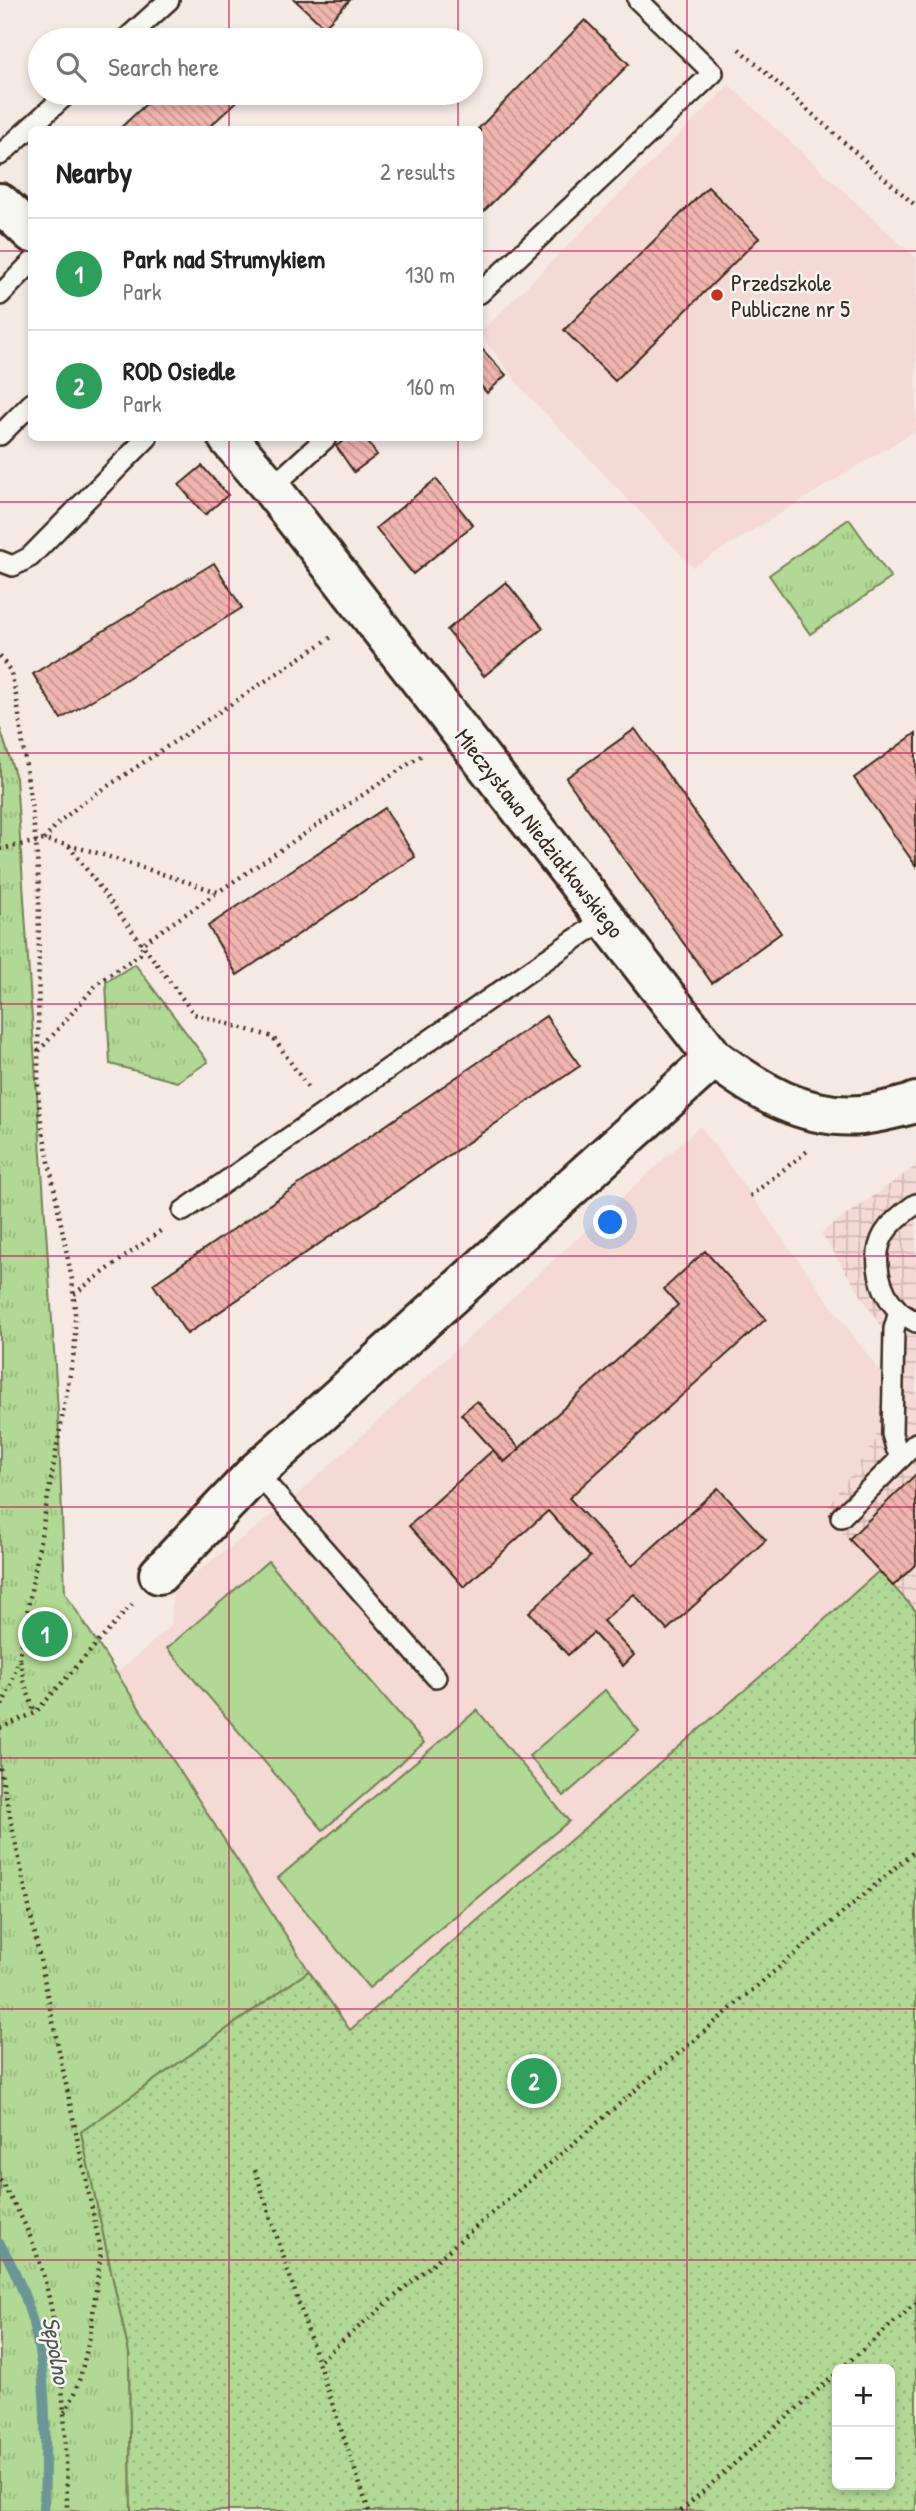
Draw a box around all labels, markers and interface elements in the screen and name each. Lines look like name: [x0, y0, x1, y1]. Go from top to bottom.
search box: [28, 28, 483, 105]
icon: search: [52, 48, 90, 86]
text: Search here: [108, 49, 219, 84]
text: Nearby: [56, 152, 132, 192]
text: 2 results: [380, 156, 455, 187]
text: Park nad Strumykiem: [123, 241, 325, 276]
text: 1: [75, 259, 83, 290]
text: 130 m: [405, 259, 455, 290]
place label: Przedszkole Publiczne nr 5: [731, 267, 850, 324]
text: Park: [123, 276, 161, 307]
marker: Przedszkole Publiczne nr 5: [709, 287, 725, 303]
text: ROD Osiedle: [123, 353, 236, 388]
text: 2: [74, 371, 84, 402]
text: 160 m: [406, 371, 455, 402]
text: Park: [123, 388, 161, 419]
street label: Mieczysława Niedziałkowskiego: [448, 722, 632, 944]
your location: [593, 1205, 627, 1239]
pin: 1: [22, 1608, 68, 1660]
pin: 2: [511, 2055, 557, 2107]
water label: Sępolno: [34, 2314, 79, 2388]
map controls: [832, 2364, 895, 2490]
button: +: [832, 2364, 895, 2427]
button: −: [832, 2427, 895, 2490]

